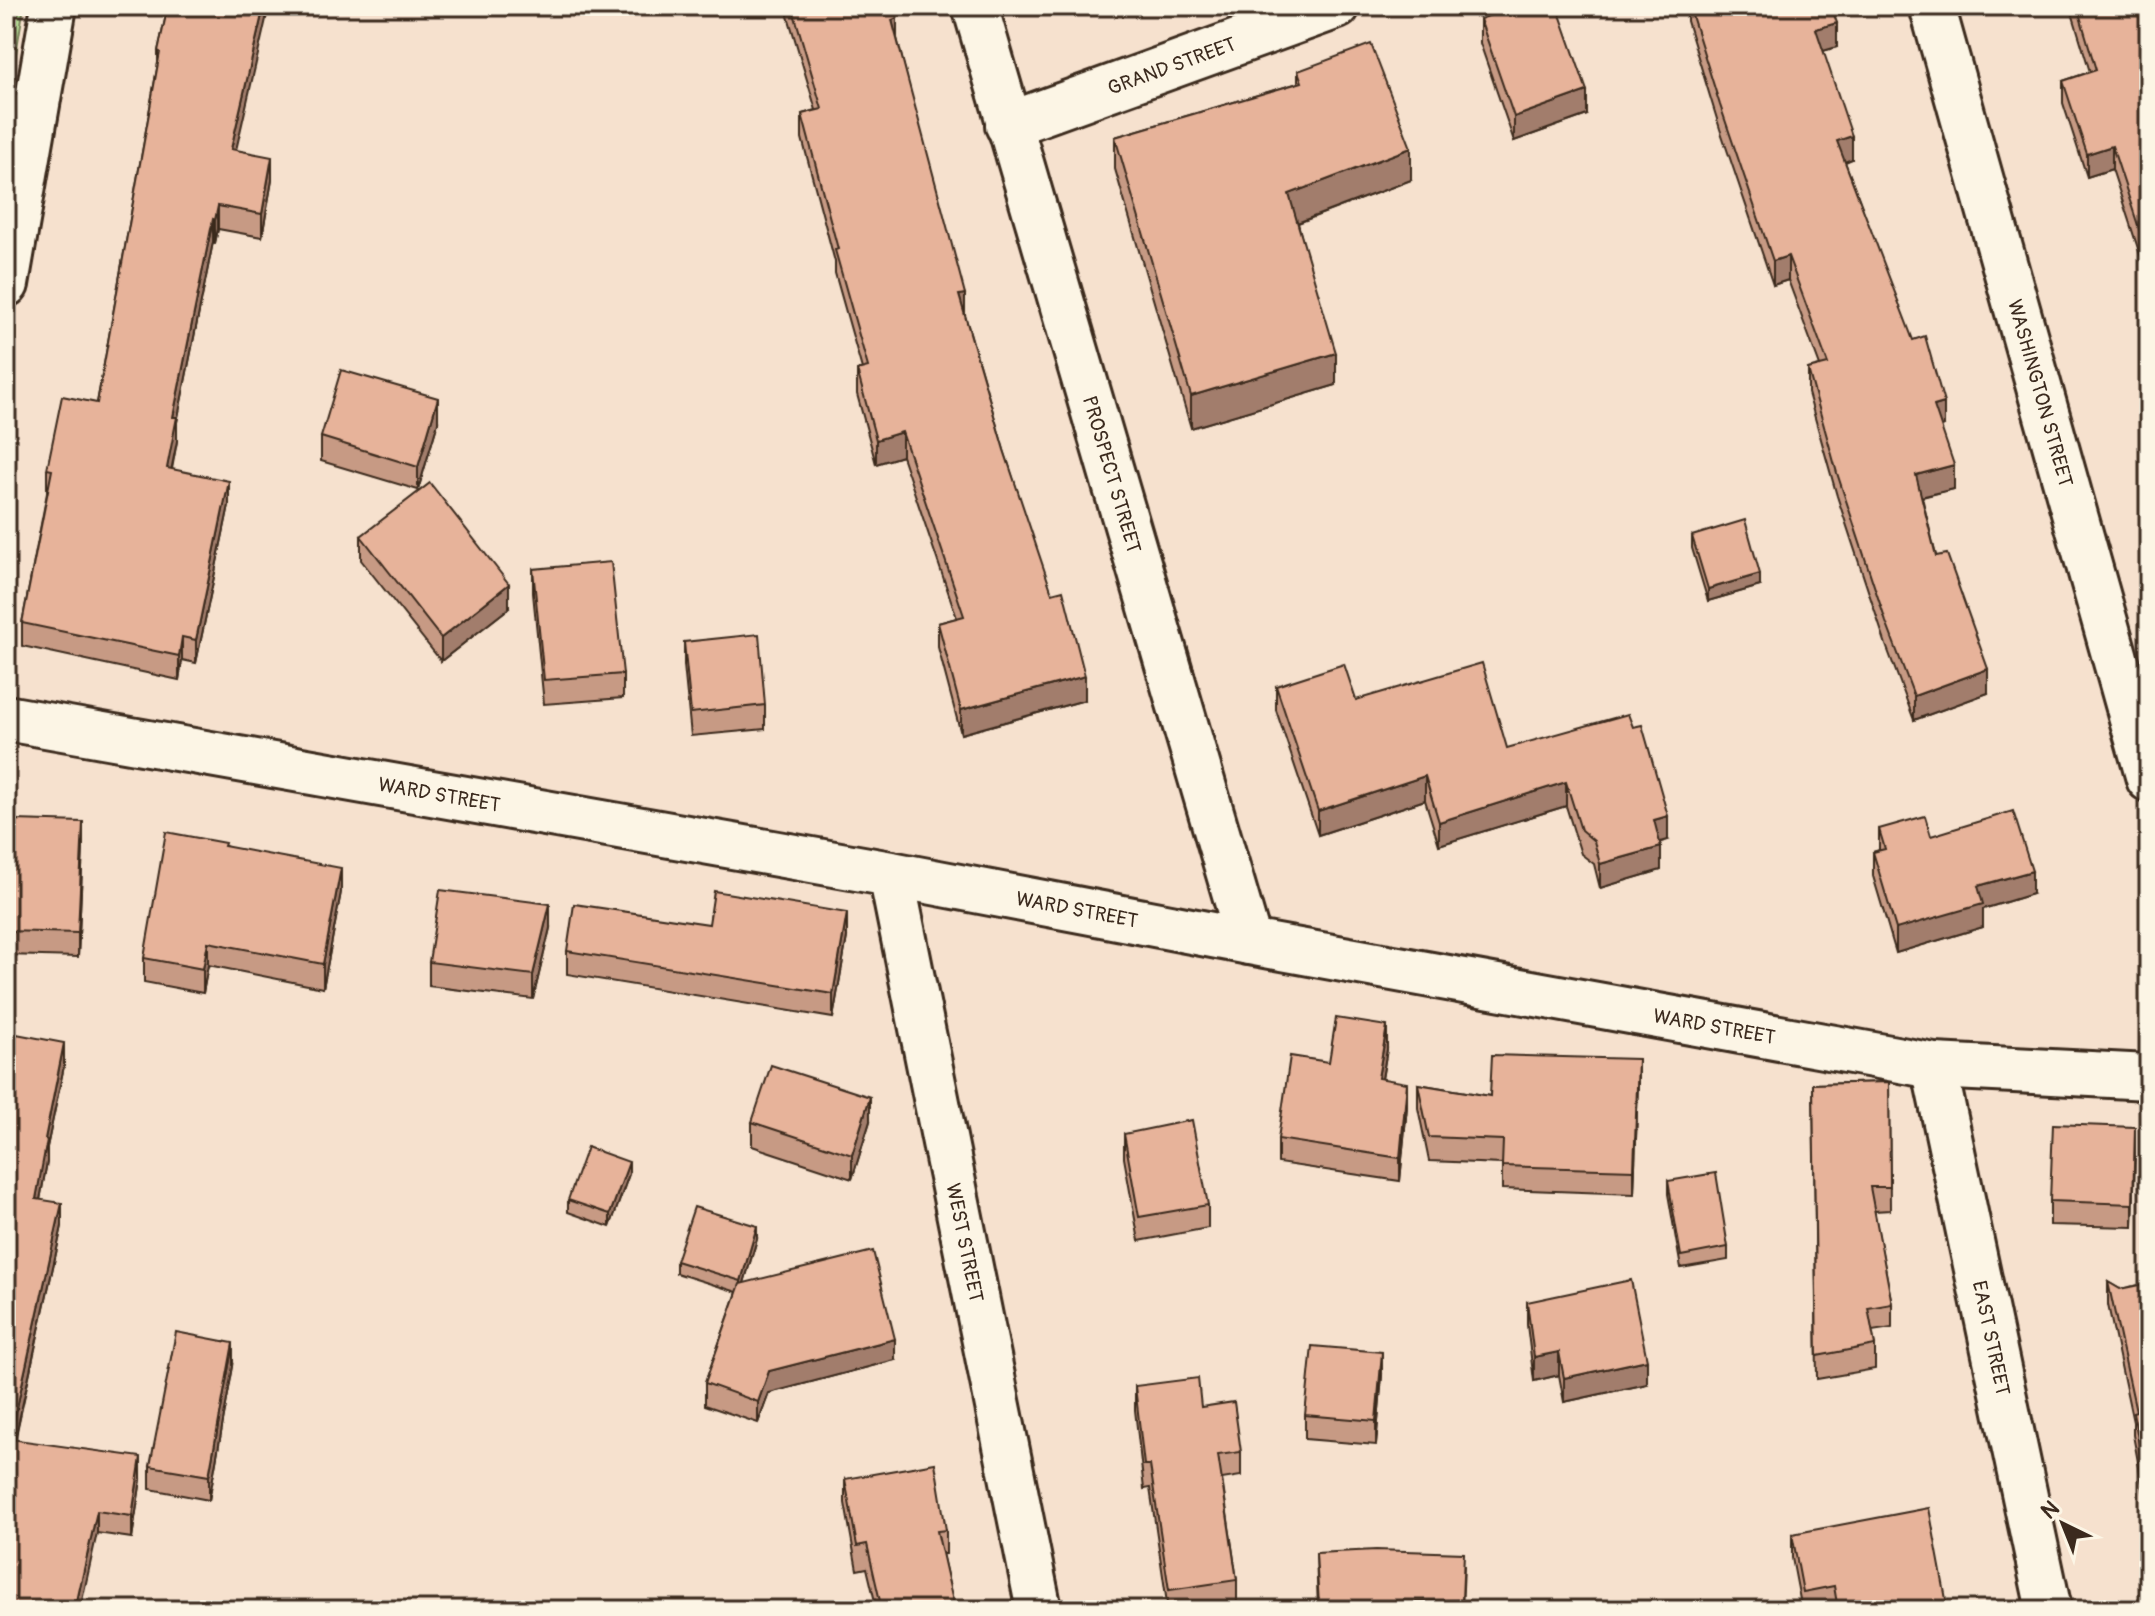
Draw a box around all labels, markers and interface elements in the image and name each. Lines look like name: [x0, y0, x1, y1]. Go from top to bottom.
street label: GRAND STREET: [1104, 32, 1239, 101]
street label: WASHINGTON STREET: [2002, 297, 2078, 490]
street label: PROSPECT STREET: [1077, 393, 1146, 556]
street label: WARD STREET: [376, 772, 502, 818]
street label: WARD STREET: [1014, 886, 1140, 934]
street label: WARD STREET: [1651, 1003, 1777, 1050]
street label: WEST STREET: [940, 1181, 989, 1304]
street label: EAST STREET: [1967, 1278, 2015, 1398]
north arrow: [2023, 1484, 2103, 1564]
text: N: [2035, 1495, 2065, 1525]

